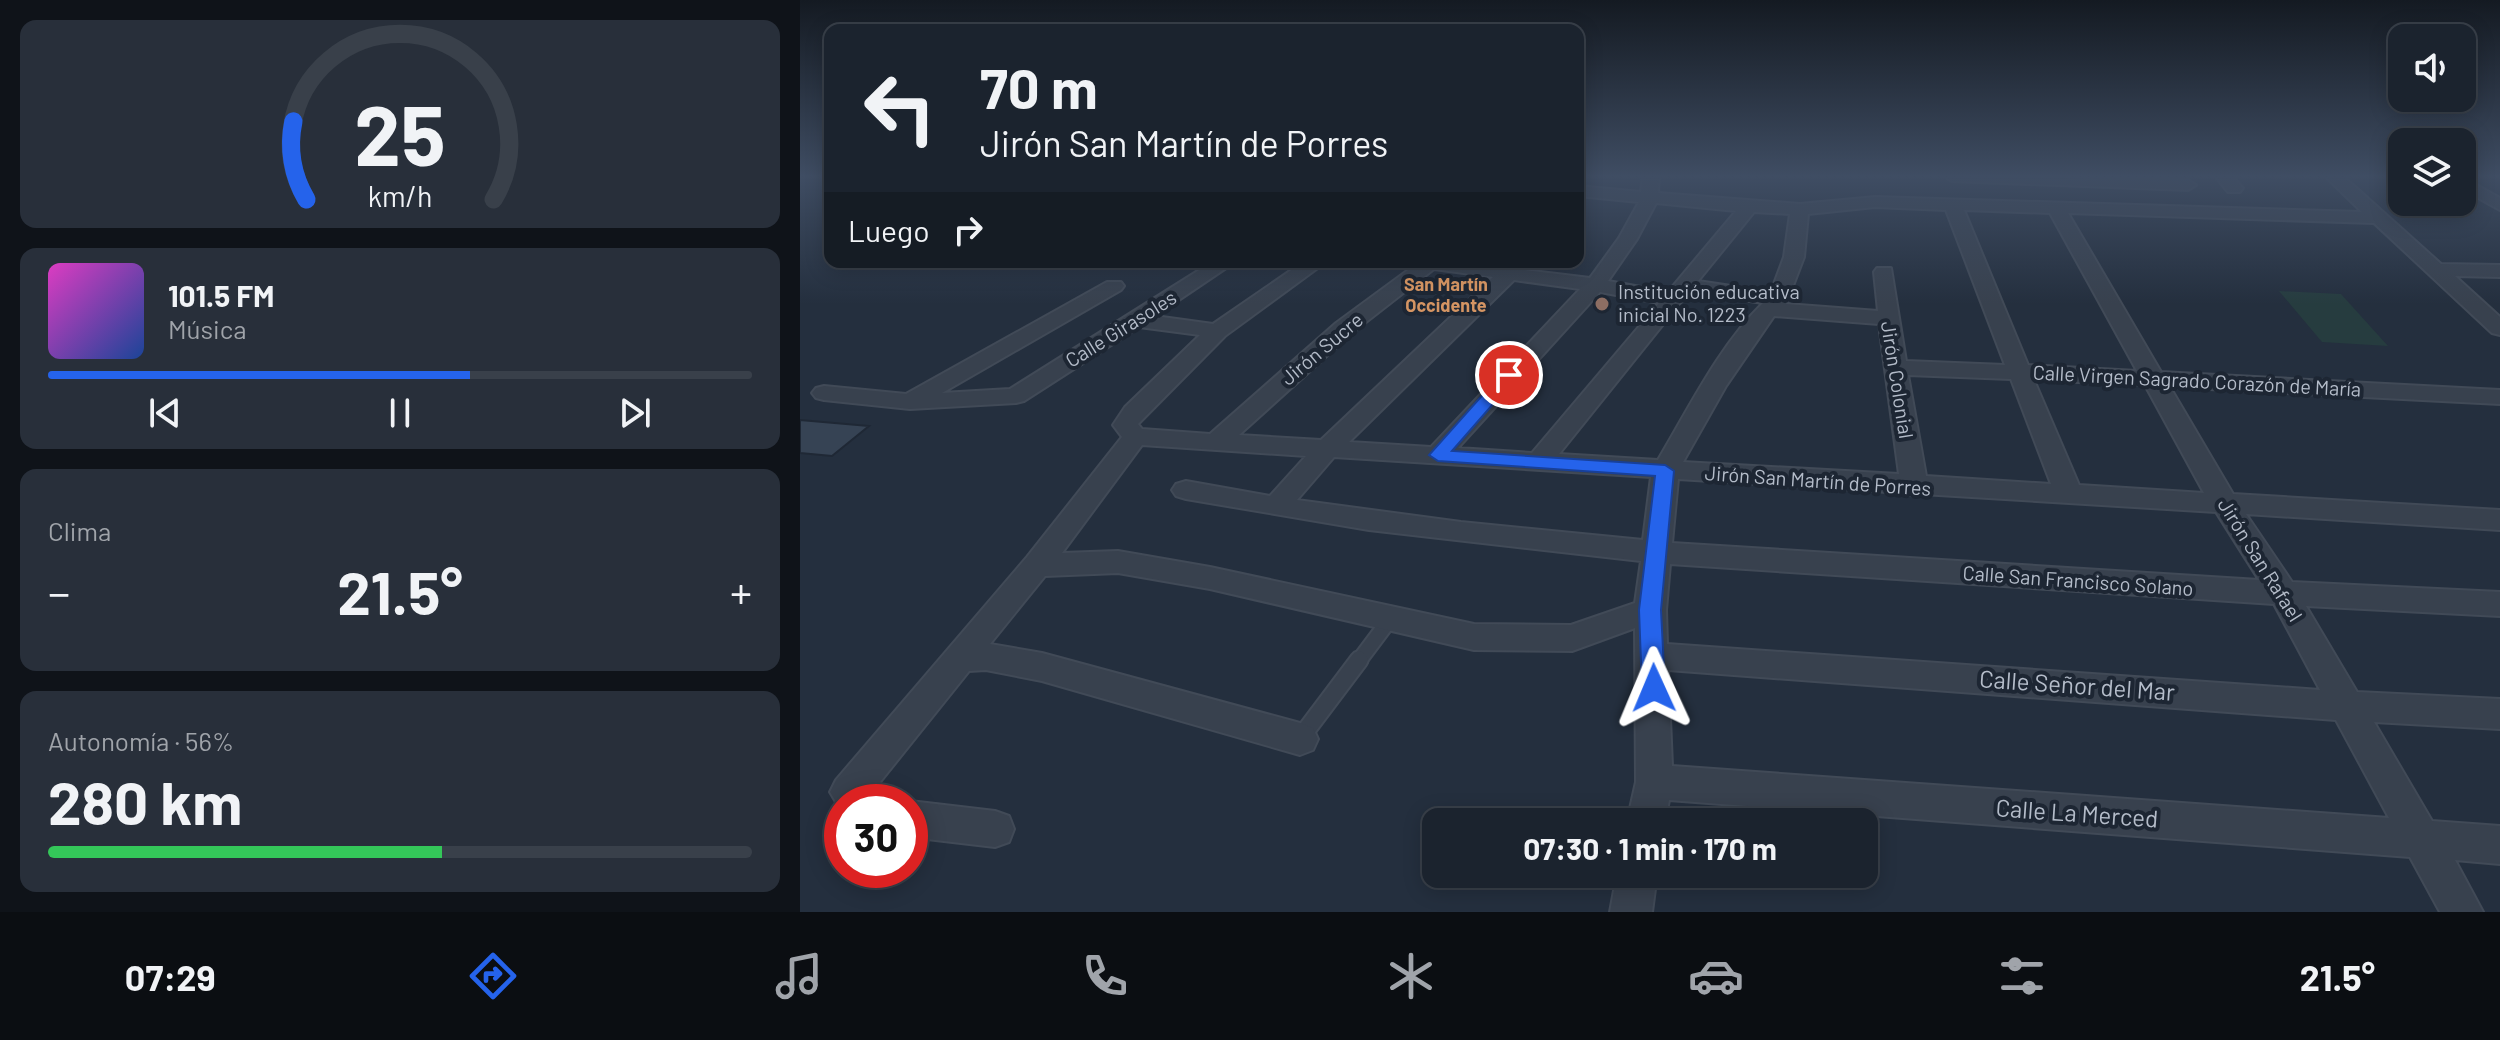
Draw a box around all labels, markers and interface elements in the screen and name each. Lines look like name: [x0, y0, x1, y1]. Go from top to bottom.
map controls: [2388, 24, 2476, 216]
button: sound: [2388, 24, 2476, 112]
text: 70 m: [980, 53, 1098, 120]
icon: left: [848, 56, 952, 160]
text: 25: [354, 83, 446, 183]
text: Jirón San Martín de Porres: [980, 121, 1388, 164]
button: layers: [2388, 128, 2476, 216]
text: km/h: [368, 178, 432, 213]
icon: right: [946, 208, 990, 252]
text: Luego: [848, 212, 930, 248]
district label: San Martín Occidente: [1404, 273, 1488, 316]
text: 101.5 FM: [168, 277, 275, 313]
place label: Institución educativa inicial No. 1223: [1618, 279, 1800, 326]
street label: Calle Girasoles: [1061, 285, 1180, 372]
marker: Institución educativa inicial No. 1223: [1593, 295, 1611, 313]
street label: Jirón Sucre: [1275, 307, 1367, 390]
text: Música: [168, 313, 247, 344]
street label: Jirón Colonial: [1877, 319, 1919, 440]
pin: [1475, 341, 1543, 409]
icon: arrive: [1487, 353, 1531, 397]
street label: Calle Virgen Sagrado Corazón de María: [2032, 359, 2362, 401]
icon: previous: [143, 391, 187, 435]
icon: pause: [378, 391, 422, 435]
icon: next: [613, 391, 657, 435]
street label: Jirón San Martín de Porres: [1704, 460, 1932, 500]
street label: Jirón San Rafael: [2213, 493, 2308, 625]
text: Clima: [48, 515, 111, 546]
text: 21.5°: [337, 555, 463, 627]
street label: Calle San Francisco Solano: [1962, 560, 2194, 600]
text: −: [48, 565, 70, 618]
text: +: [730, 565, 752, 618]
position arrow: [1612, 646, 1696, 730]
street label: Calle Señor del Mar: [1978, 663, 2176, 706]
text: Autonomía · 56%: [48, 725, 234, 756]
text: 280 km: [48, 765, 242, 837]
speed limit sign: 30: [824, 784, 928, 888]
street label: Calle La Merced: [1995, 792, 2159, 833]
text: 07:30 · 1 min · 170 m: [1523, 830, 1777, 866]
icon: directions: [465, 948, 521, 1004]
icon: music: [771, 948, 827, 1004]
icon: phone: [1077, 948, 1133, 1004]
icon: climate: [1383, 948, 1439, 1004]
icon: car: [1688, 948, 1744, 1004]
icon: filters: [1994, 948, 2050, 1004]
text: 07:29: [125, 955, 216, 998]
text: 21.5°: [2300, 955, 2375, 998]

